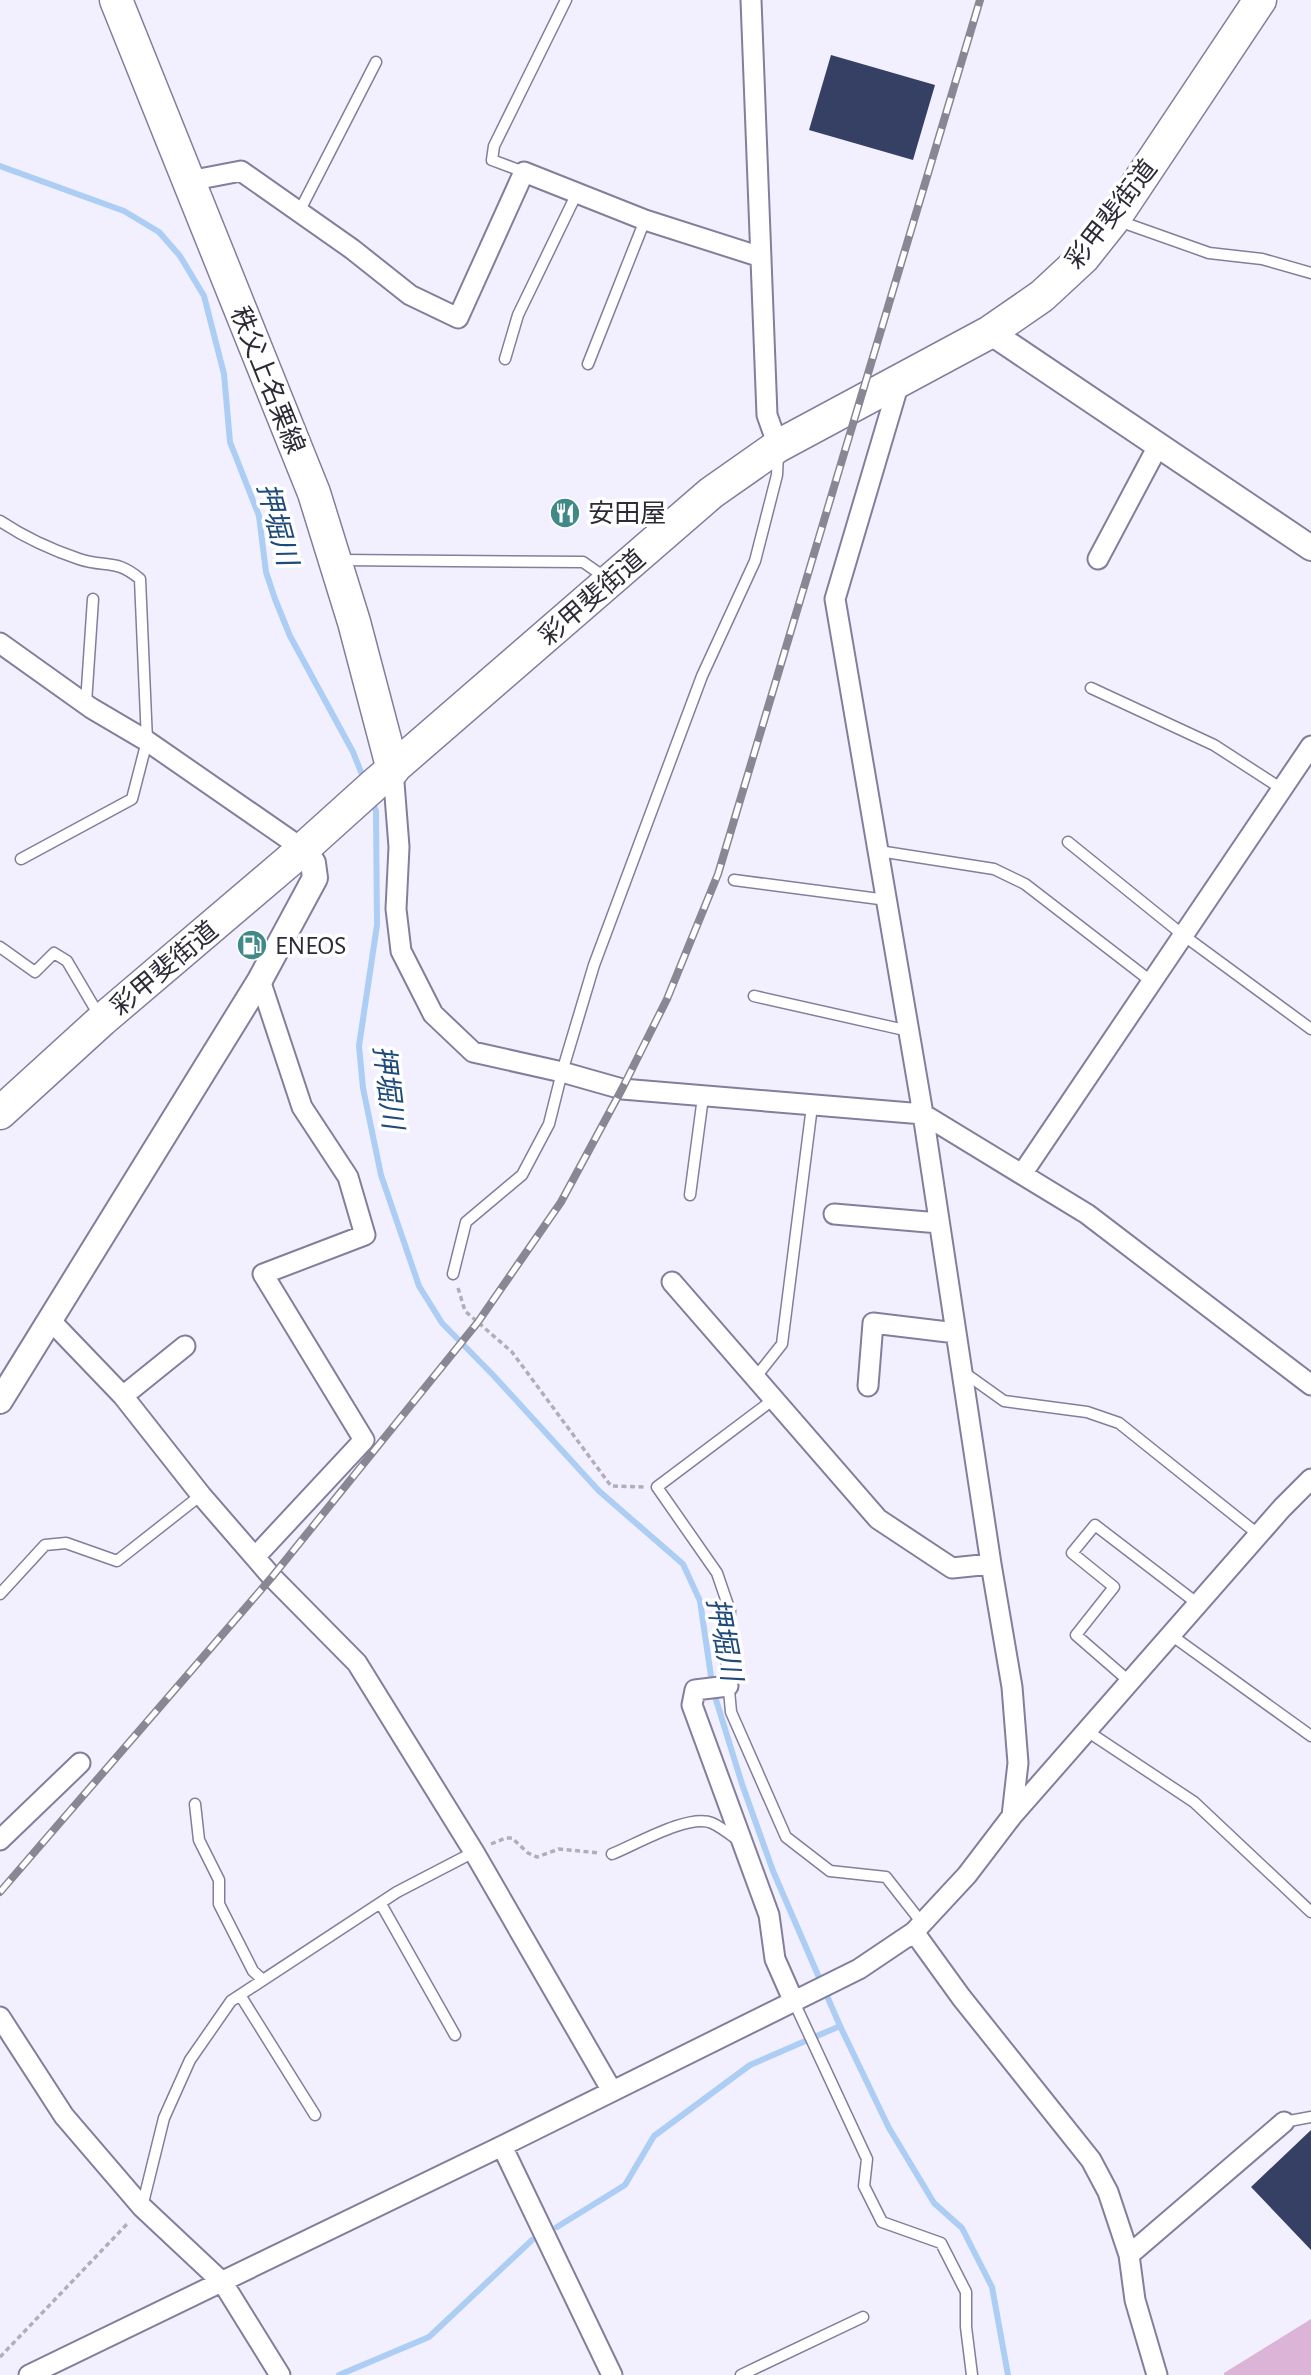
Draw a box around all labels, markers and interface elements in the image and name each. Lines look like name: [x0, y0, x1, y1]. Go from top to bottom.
street label: 彩甲斐街道: [1061, 155, 1162, 274]
street label: 秩父上名栗線: [226, 303, 309, 458]
water label: 押堀川: [252, 480, 303, 572]
restaurant icon: 安田屋: [548, 496, 582, 530]
place label: 安田屋: [588, 500, 666, 527]
street label: 彩甲斐街道: [534, 545, 650, 650]
street label: 彩甲斐街道: [106, 916, 223, 1021]
fuel station icon: ENEOS: [235, 928, 269, 962]
place label: ENEOS: [275, 933, 346, 959]
water label: 押堀川: [368, 1044, 408, 1134]
water label: 押堀川: [701, 1595, 747, 1686]

